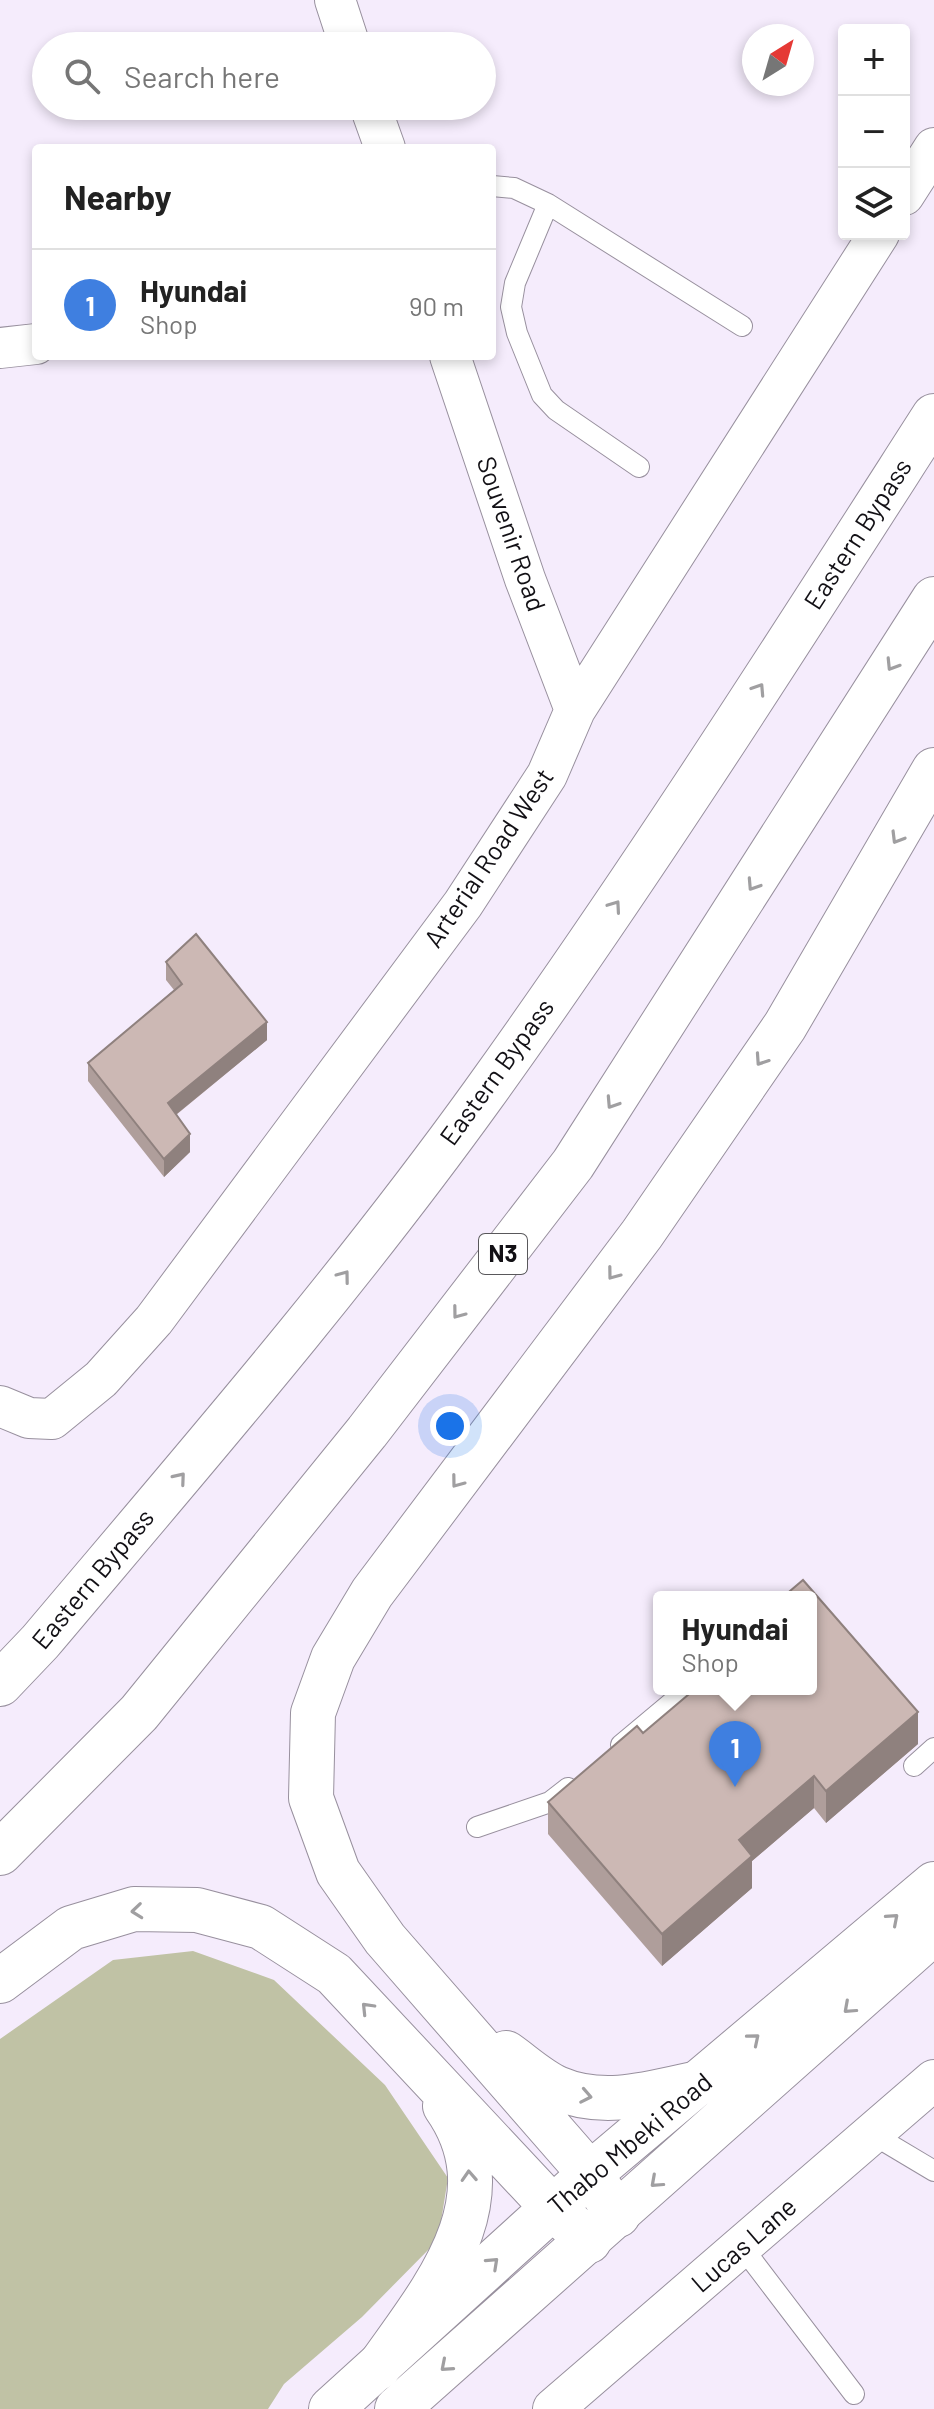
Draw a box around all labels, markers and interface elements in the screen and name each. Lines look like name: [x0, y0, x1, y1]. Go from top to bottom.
north arrow: [742, 24, 814, 96]
map controls: [838, 24, 910, 240]
button: +: [838, 24, 910, 96]
search box: [32, 32, 496, 120]
icon: search: [60, 54, 104, 98]
text: Search here: [124, 58, 280, 94]
button: −: [838, 96, 910, 168]
button: layers: [838, 168, 910, 240]
text: Nearby: [64, 176, 172, 217]
text: Hyundai: [140, 272, 247, 308]
text: 1: [85, 290, 95, 321]
text: 90 m: [409, 290, 464, 321]
text: Shop: [140, 308, 198, 339]
street label: Souvenir Road: [471, 452, 553, 615]
street label: Eastern Bypass: [796, 452, 917, 614]
one-way arrow: [887, 656, 902, 671]
one-way arrow: [749, 683, 764, 698]
street label: Arterial Road West: [416, 762, 559, 952]
one-way arrow: [891, 829, 907, 844]
one-way arrow: [747, 876, 762, 890]
one-way arrow: [605, 900, 620, 914]
street label: Eastern Bypass: [432, 992, 559, 1150]
one-way arrow: [756, 1052, 771, 1066]
one-way arrow: [606, 1094, 621, 1109]
road number: N3: [479, 1234, 527, 1274]
one-way arrow: [608, 1265, 622, 1279]
one-way arrow: [335, 1271, 349, 1285]
one-way arrow: [454, 1304, 468, 1319]
your location: [430, 1406, 470, 1446]
one-way arrow: [170, 1472, 184, 1487]
one-way arrow: [452, 1473, 466, 1488]
street label: Eastern Bypass: [24, 1502, 159, 1654]
popup: [653, 1591, 817, 1695]
text: Hyundai: [681, 1610, 789, 1646]
text: Shop: [681, 1646, 739, 1677]
pin: 1: [709, 1721, 761, 1787]
one-way arrow: [130, 1902, 143, 1919]
one-way arrow: [884, 1914, 899, 1929]
one-way arrow: [844, 1998, 859, 2013]
one-way arrow: [362, 2002, 376, 2017]
one-way arrow: [744, 2034, 759, 2049]
street label: Thabo Mbeki Road: [541, 2065, 717, 2220]
one-way arrow: [578, 2087, 592, 2104]
one-way arrow: [460, 2169, 477, 2181]
one-way arrow: [650, 2172, 665, 2186]
street label: Lucas Lane: [684, 2190, 802, 2298]
one-way arrow: [484, 2259, 499, 2273]
one-way arrow: [441, 2356, 456, 2371]

